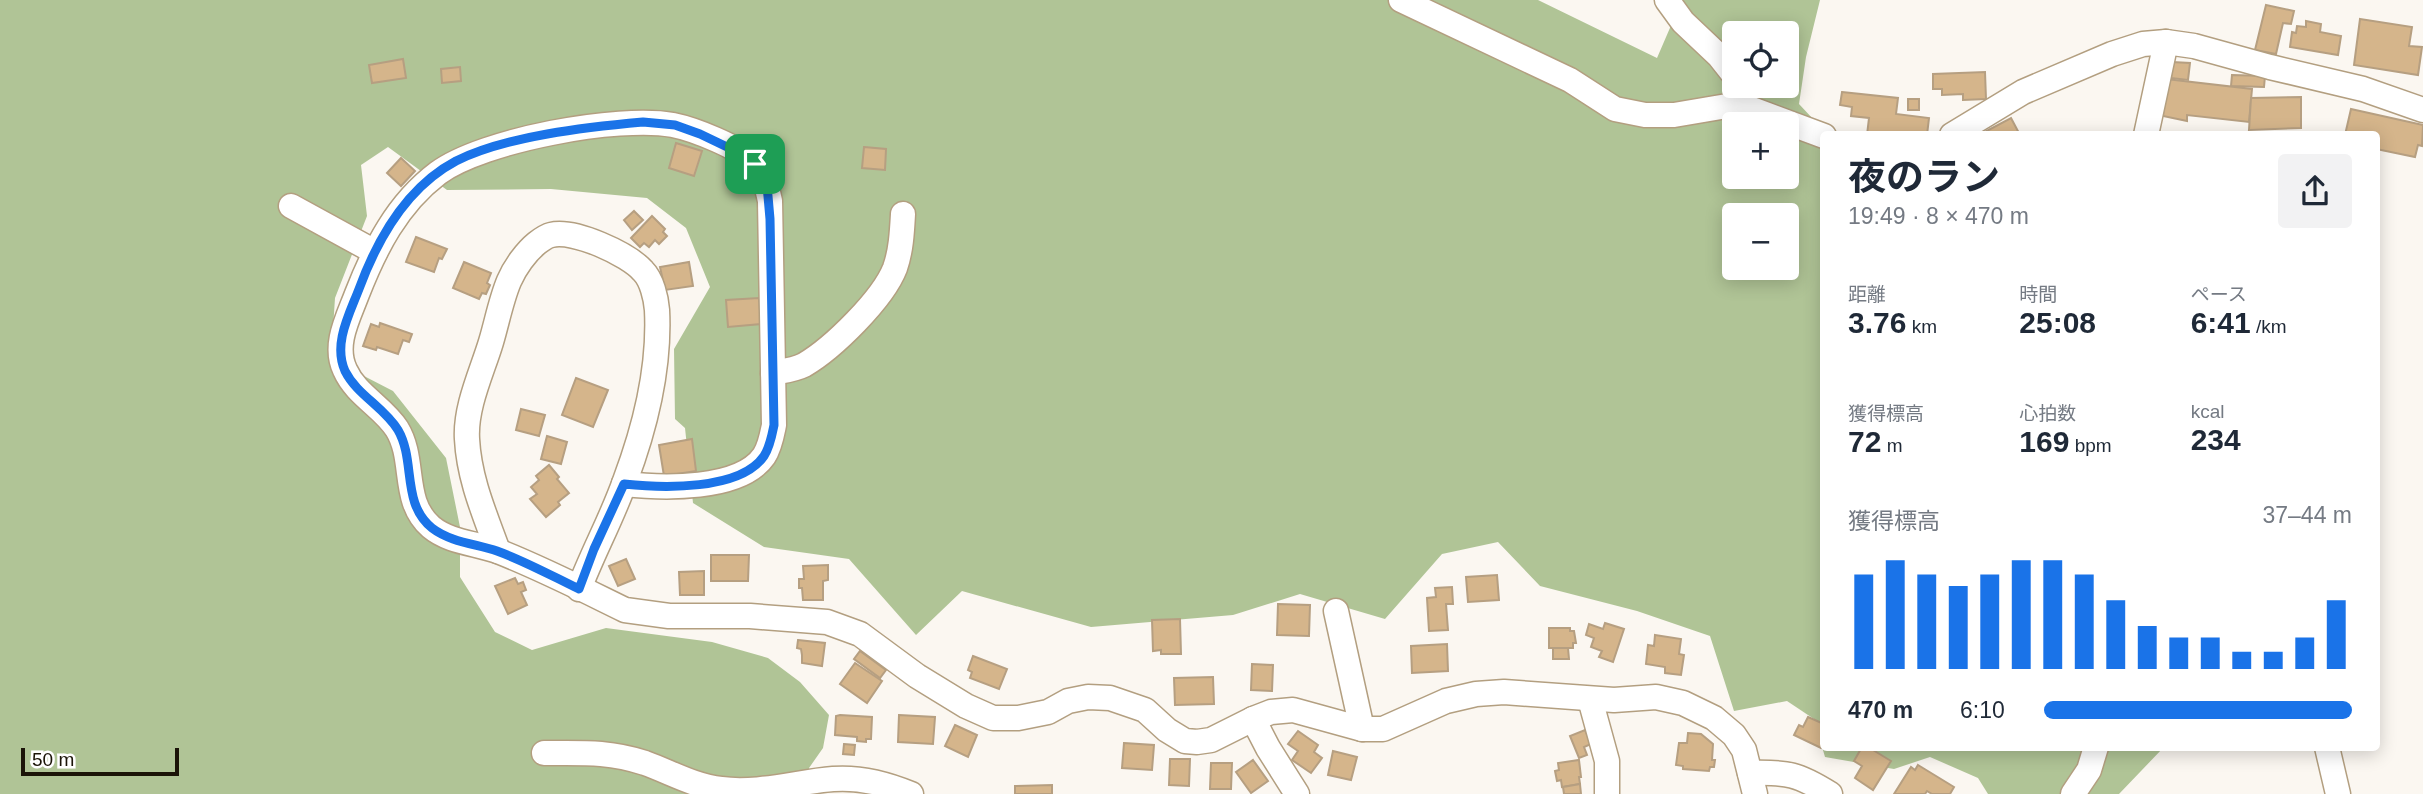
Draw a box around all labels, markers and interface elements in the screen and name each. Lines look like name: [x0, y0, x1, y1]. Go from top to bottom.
map controls: [1722, 21, 1799, 280]
button: locate: [1722, 21, 1799, 98]
button: +: [1722, 112, 1799, 189]
pin: [725, 134, 785, 194]
icon: arrive: [736, 145, 774, 183]
button: share: [2278, 154, 2352, 228]
text: 夜のラン: [1848, 156, 2000, 198]
button: −: [1722, 203, 1799, 280]
text: 19:49 · 8 × 470 m: [1848, 203, 2029, 229]
text: 距離: [1848, 284, 1886, 305]
text: 時間: [2019, 284, 2057, 305]
text: ペース: [2191, 284, 2247, 305]
text: 3.76: [1848, 306, 1906, 339]
text: 25:08: [2019, 306, 2096, 339]
text: 6:41: [2191, 306, 2251, 339]
text: km: [1906, 316, 1937, 337]
text: /km: [2251, 316, 2287, 337]
text: kcal: [2191, 401, 2224, 422]
text: 獲得標高: [1848, 403, 1924, 424]
text: 心拍数: [2019, 403, 2076, 424]
text: 234: [2191, 423, 2241, 456]
text: 72: [1848, 425, 1881, 458]
text: 169: [2019, 425, 2069, 458]
text: m: [1881, 435, 1902, 456]
text: bpm: [2069, 435, 2112, 456]
text: 37–44 m: [2262, 502, 2352, 528]
text: 獲得標高: [1848, 508, 1940, 534]
text: 470 m: [1848, 697, 1913, 723]
text: 6:10: [1960, 697, 2005, 723]
scale bar: [21, 745, 178, 777]
text: 50 m: [32, 749, 74, 770]

